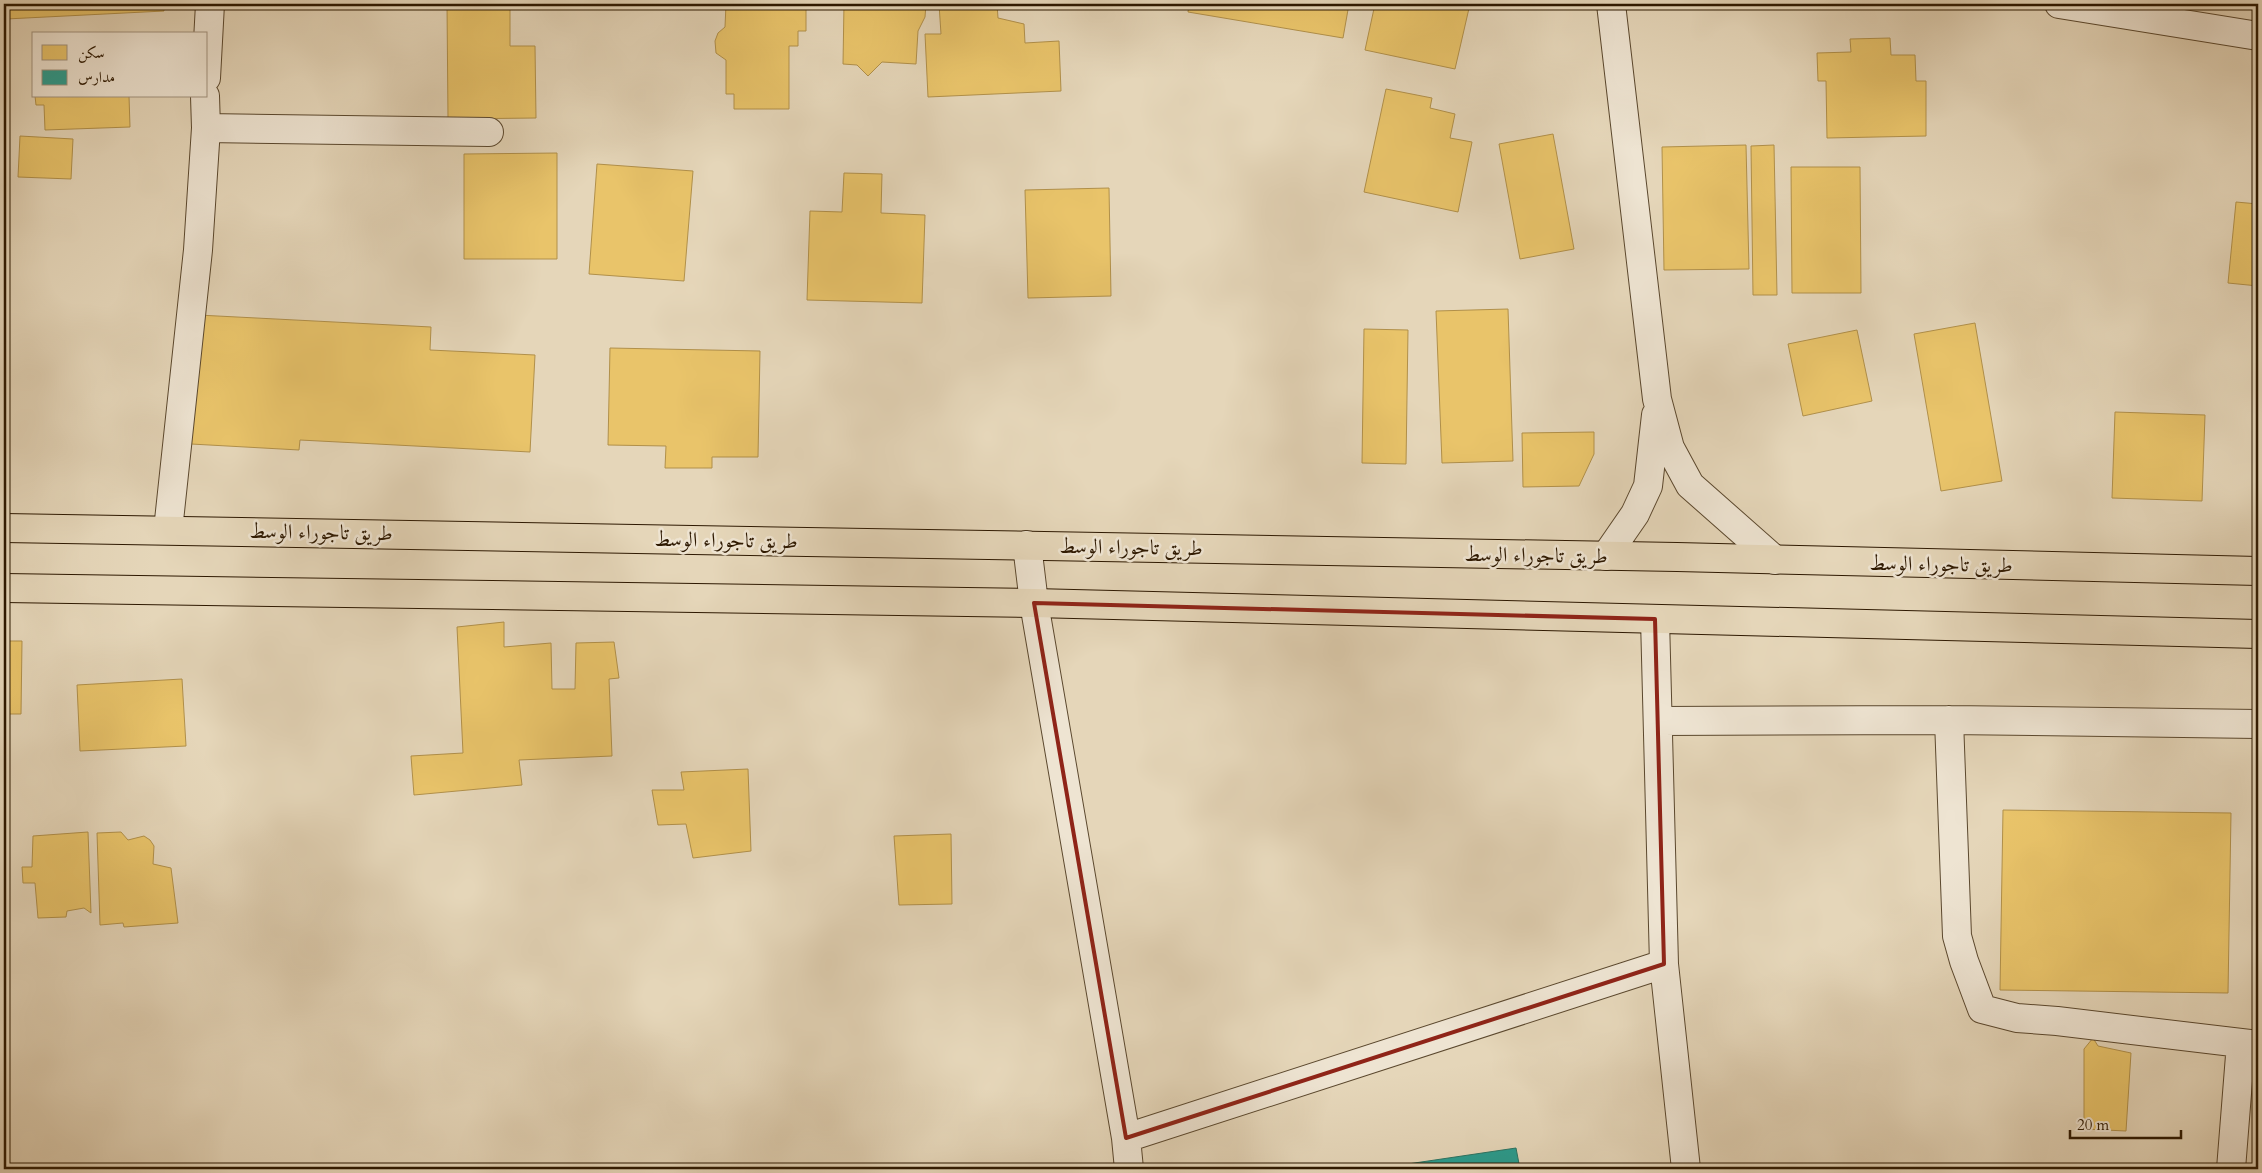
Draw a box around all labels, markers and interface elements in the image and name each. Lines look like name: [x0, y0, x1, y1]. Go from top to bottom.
legend: [32, 32, 208, 98]
text: سكن: [78, 43, 105, 63]
text: مدارس: [78, 67, 115, 87]
street label: طريق تاجوراء الوسط: [249, 517, 393, 548]
street label: طريق تاجوراء الوسط: [654, 525, 798, 556]
street label: طريق تاجوراء الوسط: [1059, 532, 1203, 563]
street label: طريق تاجوراء الوسط: [1464, 540, 1608, 571]
street label: طريق تاجوراء الوسط: [1869, 549, 2013, 580]
scale bar: [2070, 1108, 2181, 1140]
text: 20 m: [2077, 1115, 2109, 1135]

